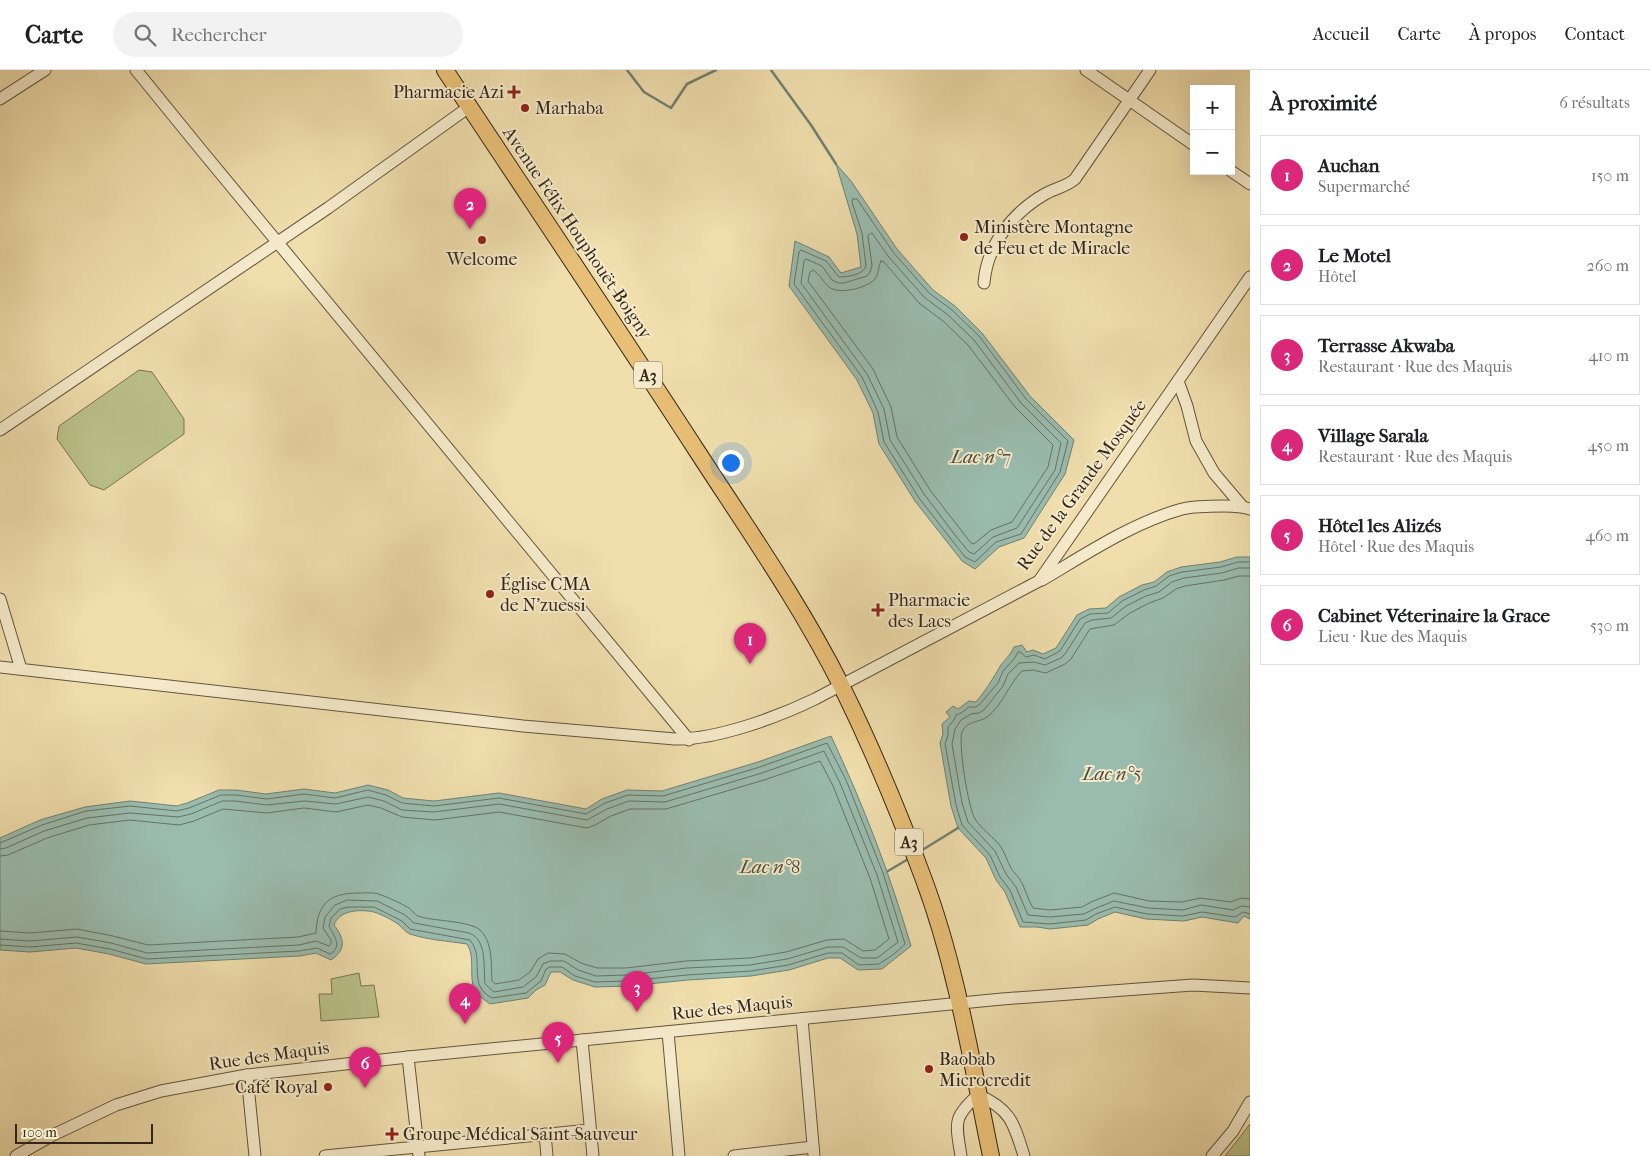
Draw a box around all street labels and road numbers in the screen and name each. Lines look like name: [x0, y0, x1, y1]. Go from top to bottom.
street label: Avenue Félix Houphouët-Boigny: [498, 122, 657, 344]
road number: A3: [634, 362, 662, 388]
street label: Rue de la Grande Mosquée: [1013, 395, 1151, 575]
road number: A3: [895, 829, 923, 856]
street label: Rue des Maquis: [671, 991, 794, 1025]
street label: Rue des Maquis: [208, 1037, 331, 1075]

